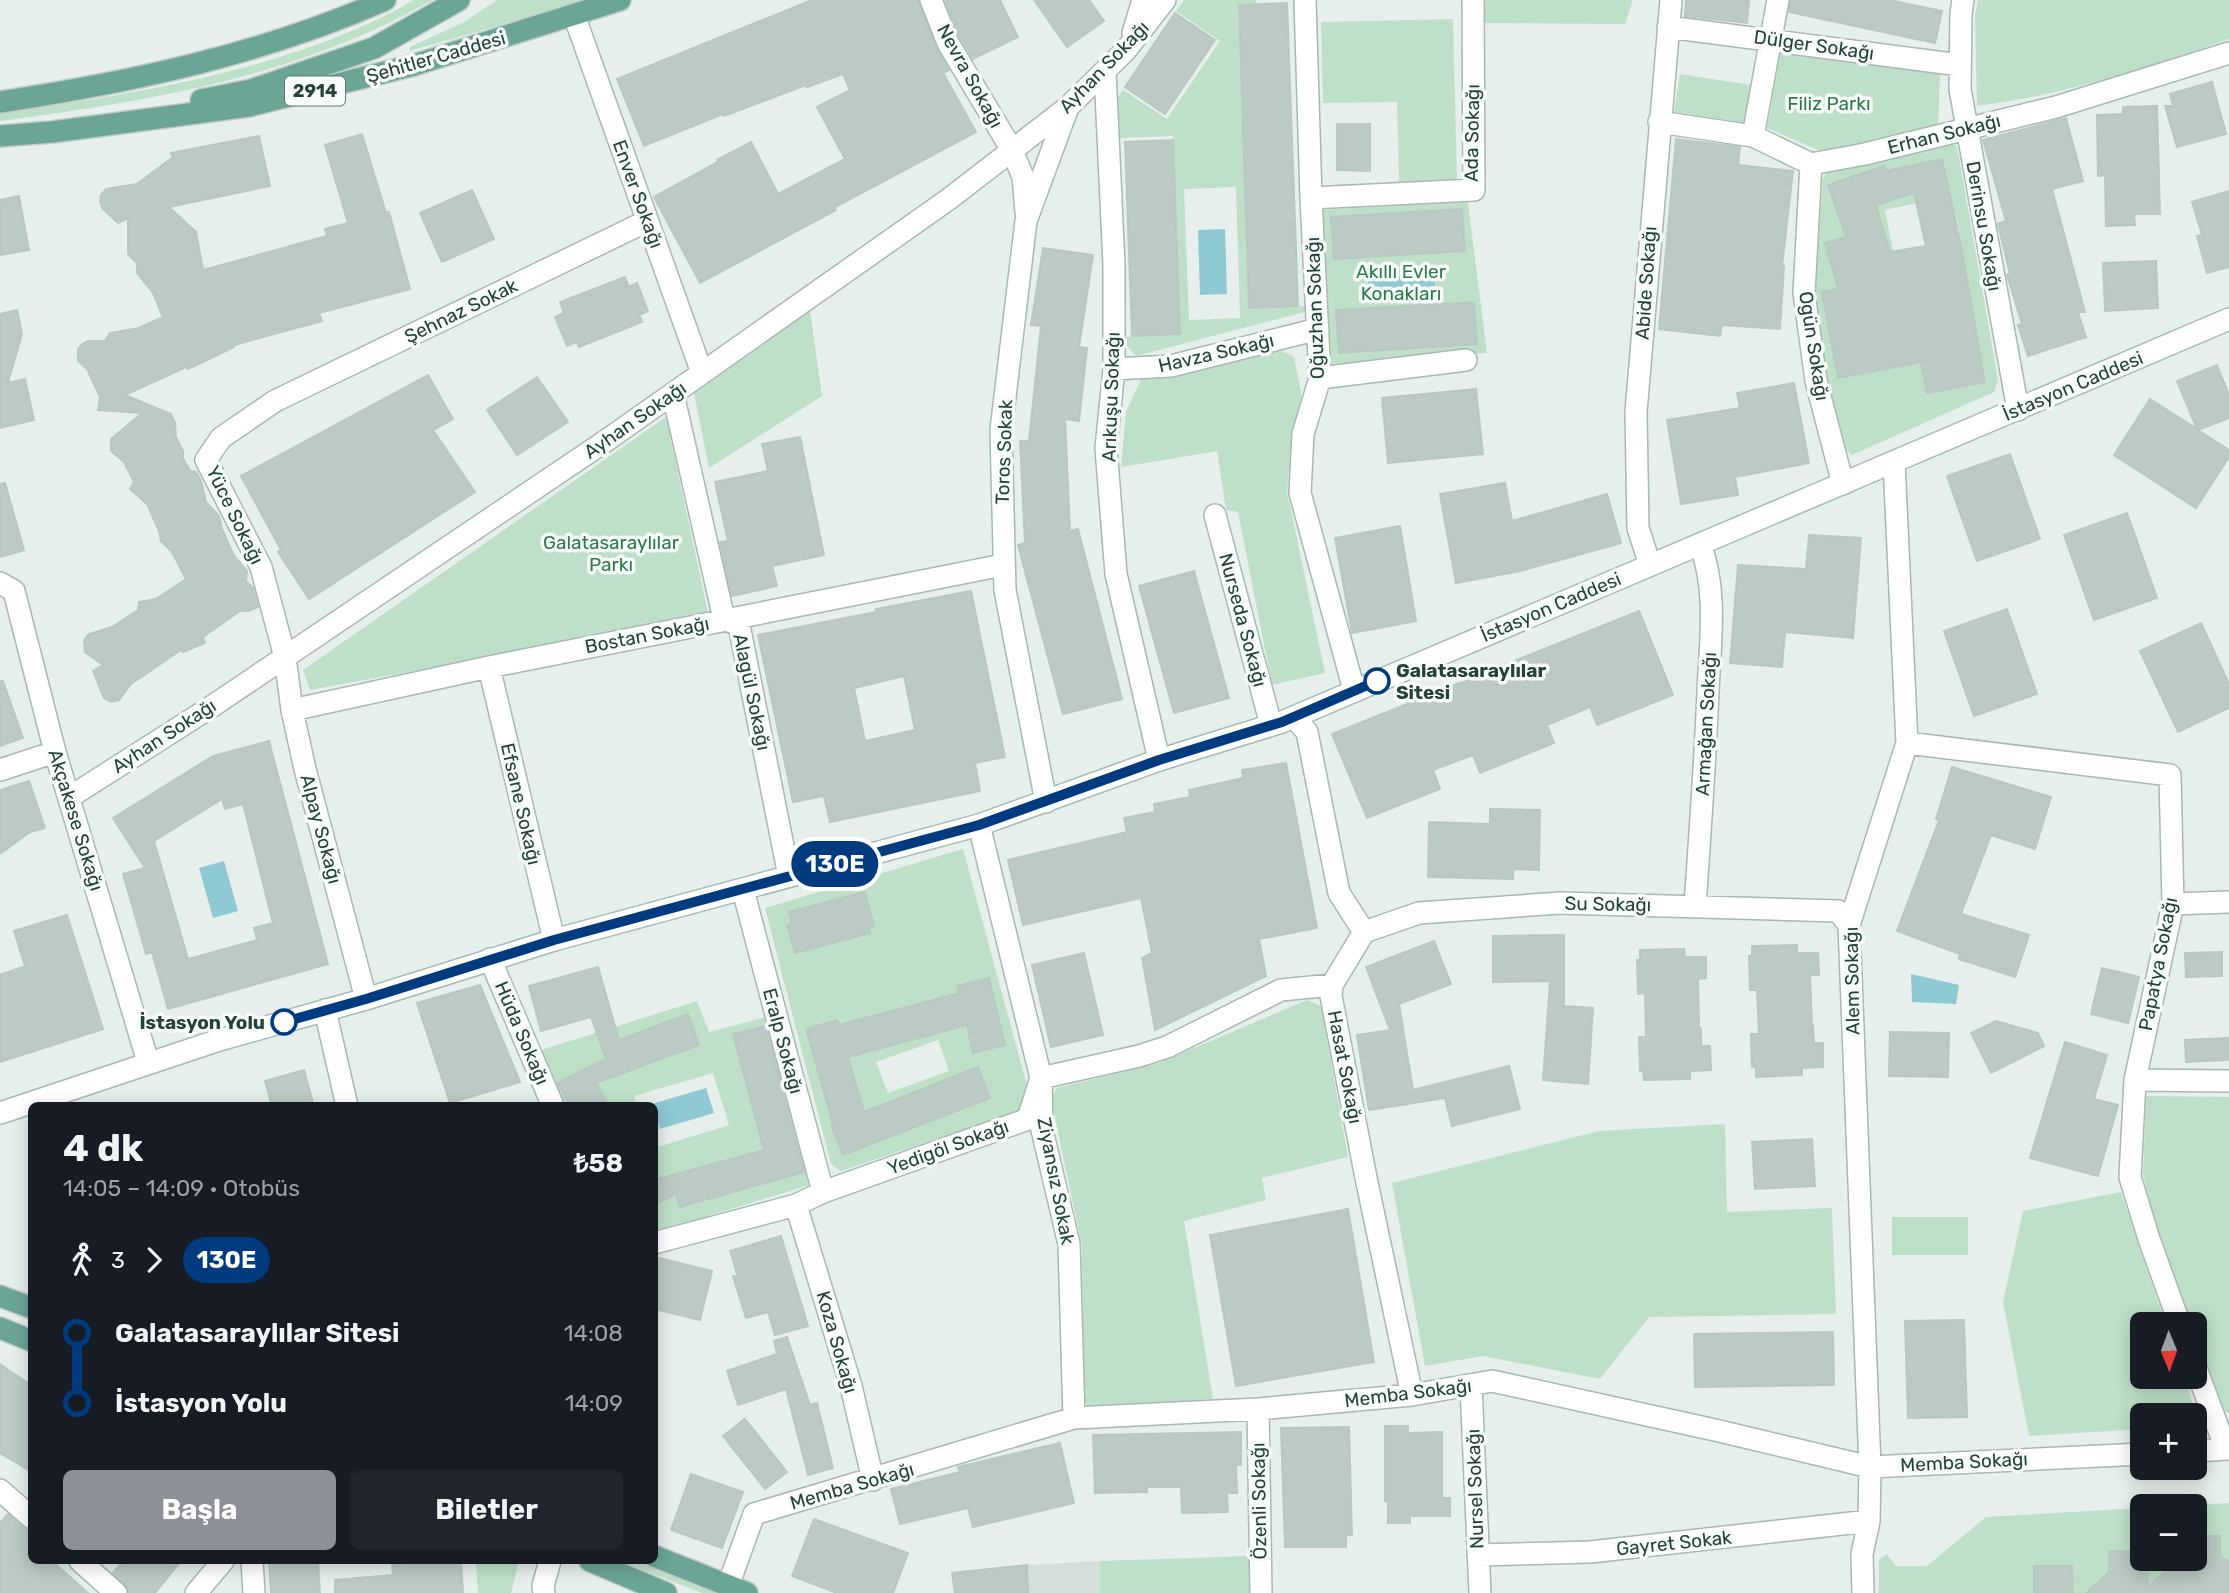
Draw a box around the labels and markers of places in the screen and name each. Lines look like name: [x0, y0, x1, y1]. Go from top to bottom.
place label: Galatasaraylılar Sitesi: [1396, 659, 1546, 704]
marker: Galatasaraylılar Sitesi: [1364, 668, 1390, 694]
marker: İstasyon Yolu: [271, 1009, 297, 1035]
place label: İstasyon Yolu: [139, 1011, 265, 1034]

